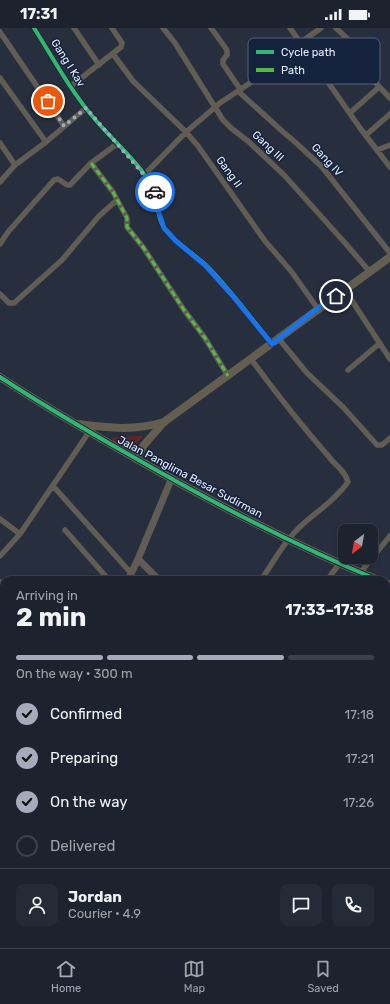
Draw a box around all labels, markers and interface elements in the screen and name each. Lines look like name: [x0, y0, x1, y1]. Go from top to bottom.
text: 17:31: [20, 5, 58, 23]
street label: Gang I Kav: [48, 37, 88, 89]
legend: [248, 38, 380, 84]
text: Cycle path: [281, 46, 335, 59]
text: Path: [281, 64, 305, 77]
pin: [31, 84, 65, 118]
icon: bag: [37, 90, 59, 112]
street label: Gang III: [249, 128, 287, 164]
street label: Gang IV: [309, 141, 345, 179]
street label: Gang II: [213, 154, 245, 190]
courier: [135, 172, 175, 212]
icon: car: [144, 181, 166, 203]
pin: [319, 279, 353, 313]
icon: home: [325, 285, 347, 307]
street label: Jalan Panglima Besar Sudirman: [115, 433, 265, 521]
north arrow: [338, 524, 378, 564]
map controls: [338, 524, 378, 564]
text: Arriving in: [16, 588, 78, 603]
text: 17:33–17:38: [285, 601, 374, 619]
text: 2 min: [16, 602, 86, 633]
text: On the way · 300 m: [16, 666, 133, 681]
icon: check: [16, 703, 38, 725]
text: Confirmed: [50, 705, 122, 723]
text: 17:18: [345, 707, 374, 722]
icon: check: [16, 747, 38, 769]
text: Preparing: [50, 749, 118, 767]
text: 17:21: [345, 751, 374, 766]
icon: check: [16, 791, 38, 813]
text: On the way: [50, 793, 128, 811]
text: 17:26: [343, 795, 374, 810]
text: Delivered: [50, 837, 115, 855]
button: person: [16, 884, 58, 926]
button: chat: [280, 884, 322, 926]
button: phone: [332, 884, 374, 926]
text: Jordan: [68, 888, 122, 906]
text: Courier · 4.9: [68, 906, 141, 921]
tab: Home: [51, 958, 81, 995]
tab: Map: [183, 958, 205, 995]
tab: Saved: [308, 958, 339, 995]

